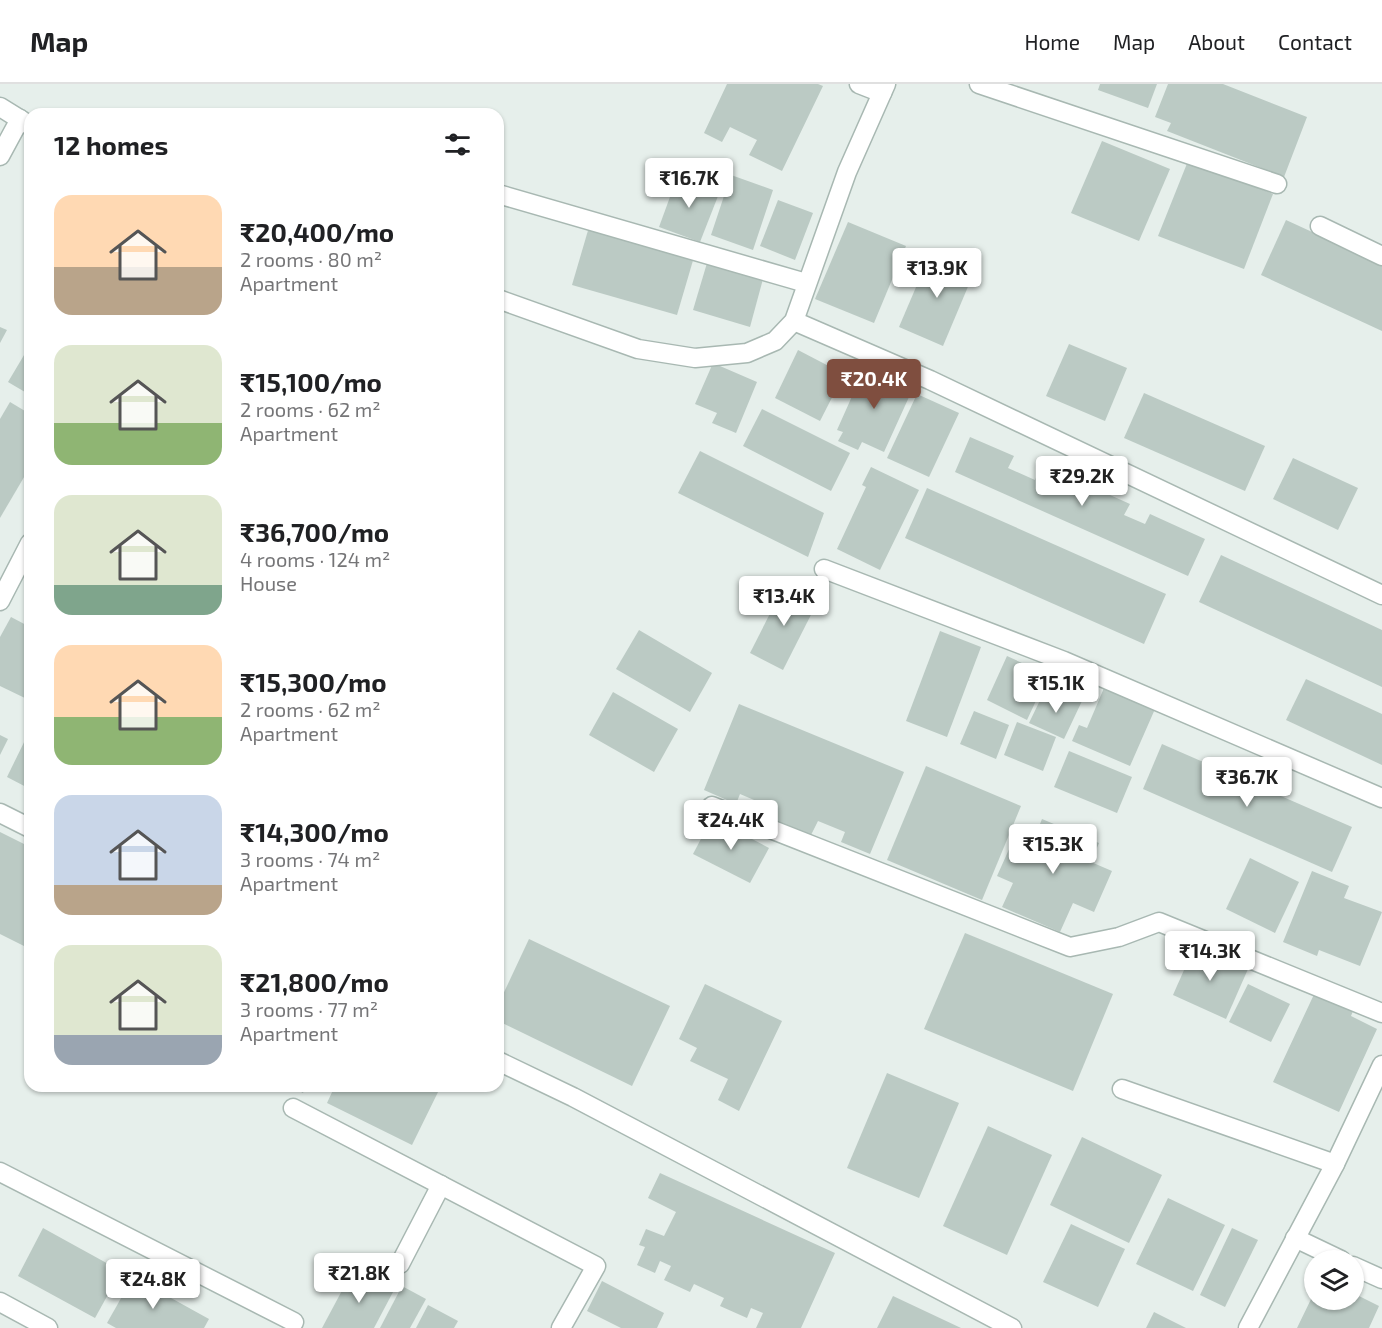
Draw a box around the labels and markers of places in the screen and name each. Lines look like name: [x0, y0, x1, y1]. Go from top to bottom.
pin: ₹16.7K: [640, 158, 738, 209]
pin: ₹13.9K: [888, 248, 986, 299]
pin: ₹20.4K: [825, 359, 923, 410]
pin: ₹29.2K: [1033, 456, 1131, 507]
pin: ₹13.4K: [735, 576, 833, 627]
pin: ₹15.1K: [1007, 663, 1105, 714]
pin: ₹36.7K: [1198, 757, 1296, 808]
pin: ₹24.4K: [682, 800, 780, 851]
pin: ₹15.3K: [1004, 824, 1102, 875]
pin: ₹14.3K: [1161, 931, 1259, 982]
pin: ₹21.8K: [310, 1253, 408, 1304]
pin: ₹24.8K: [104, 1259, 202, 1310]

